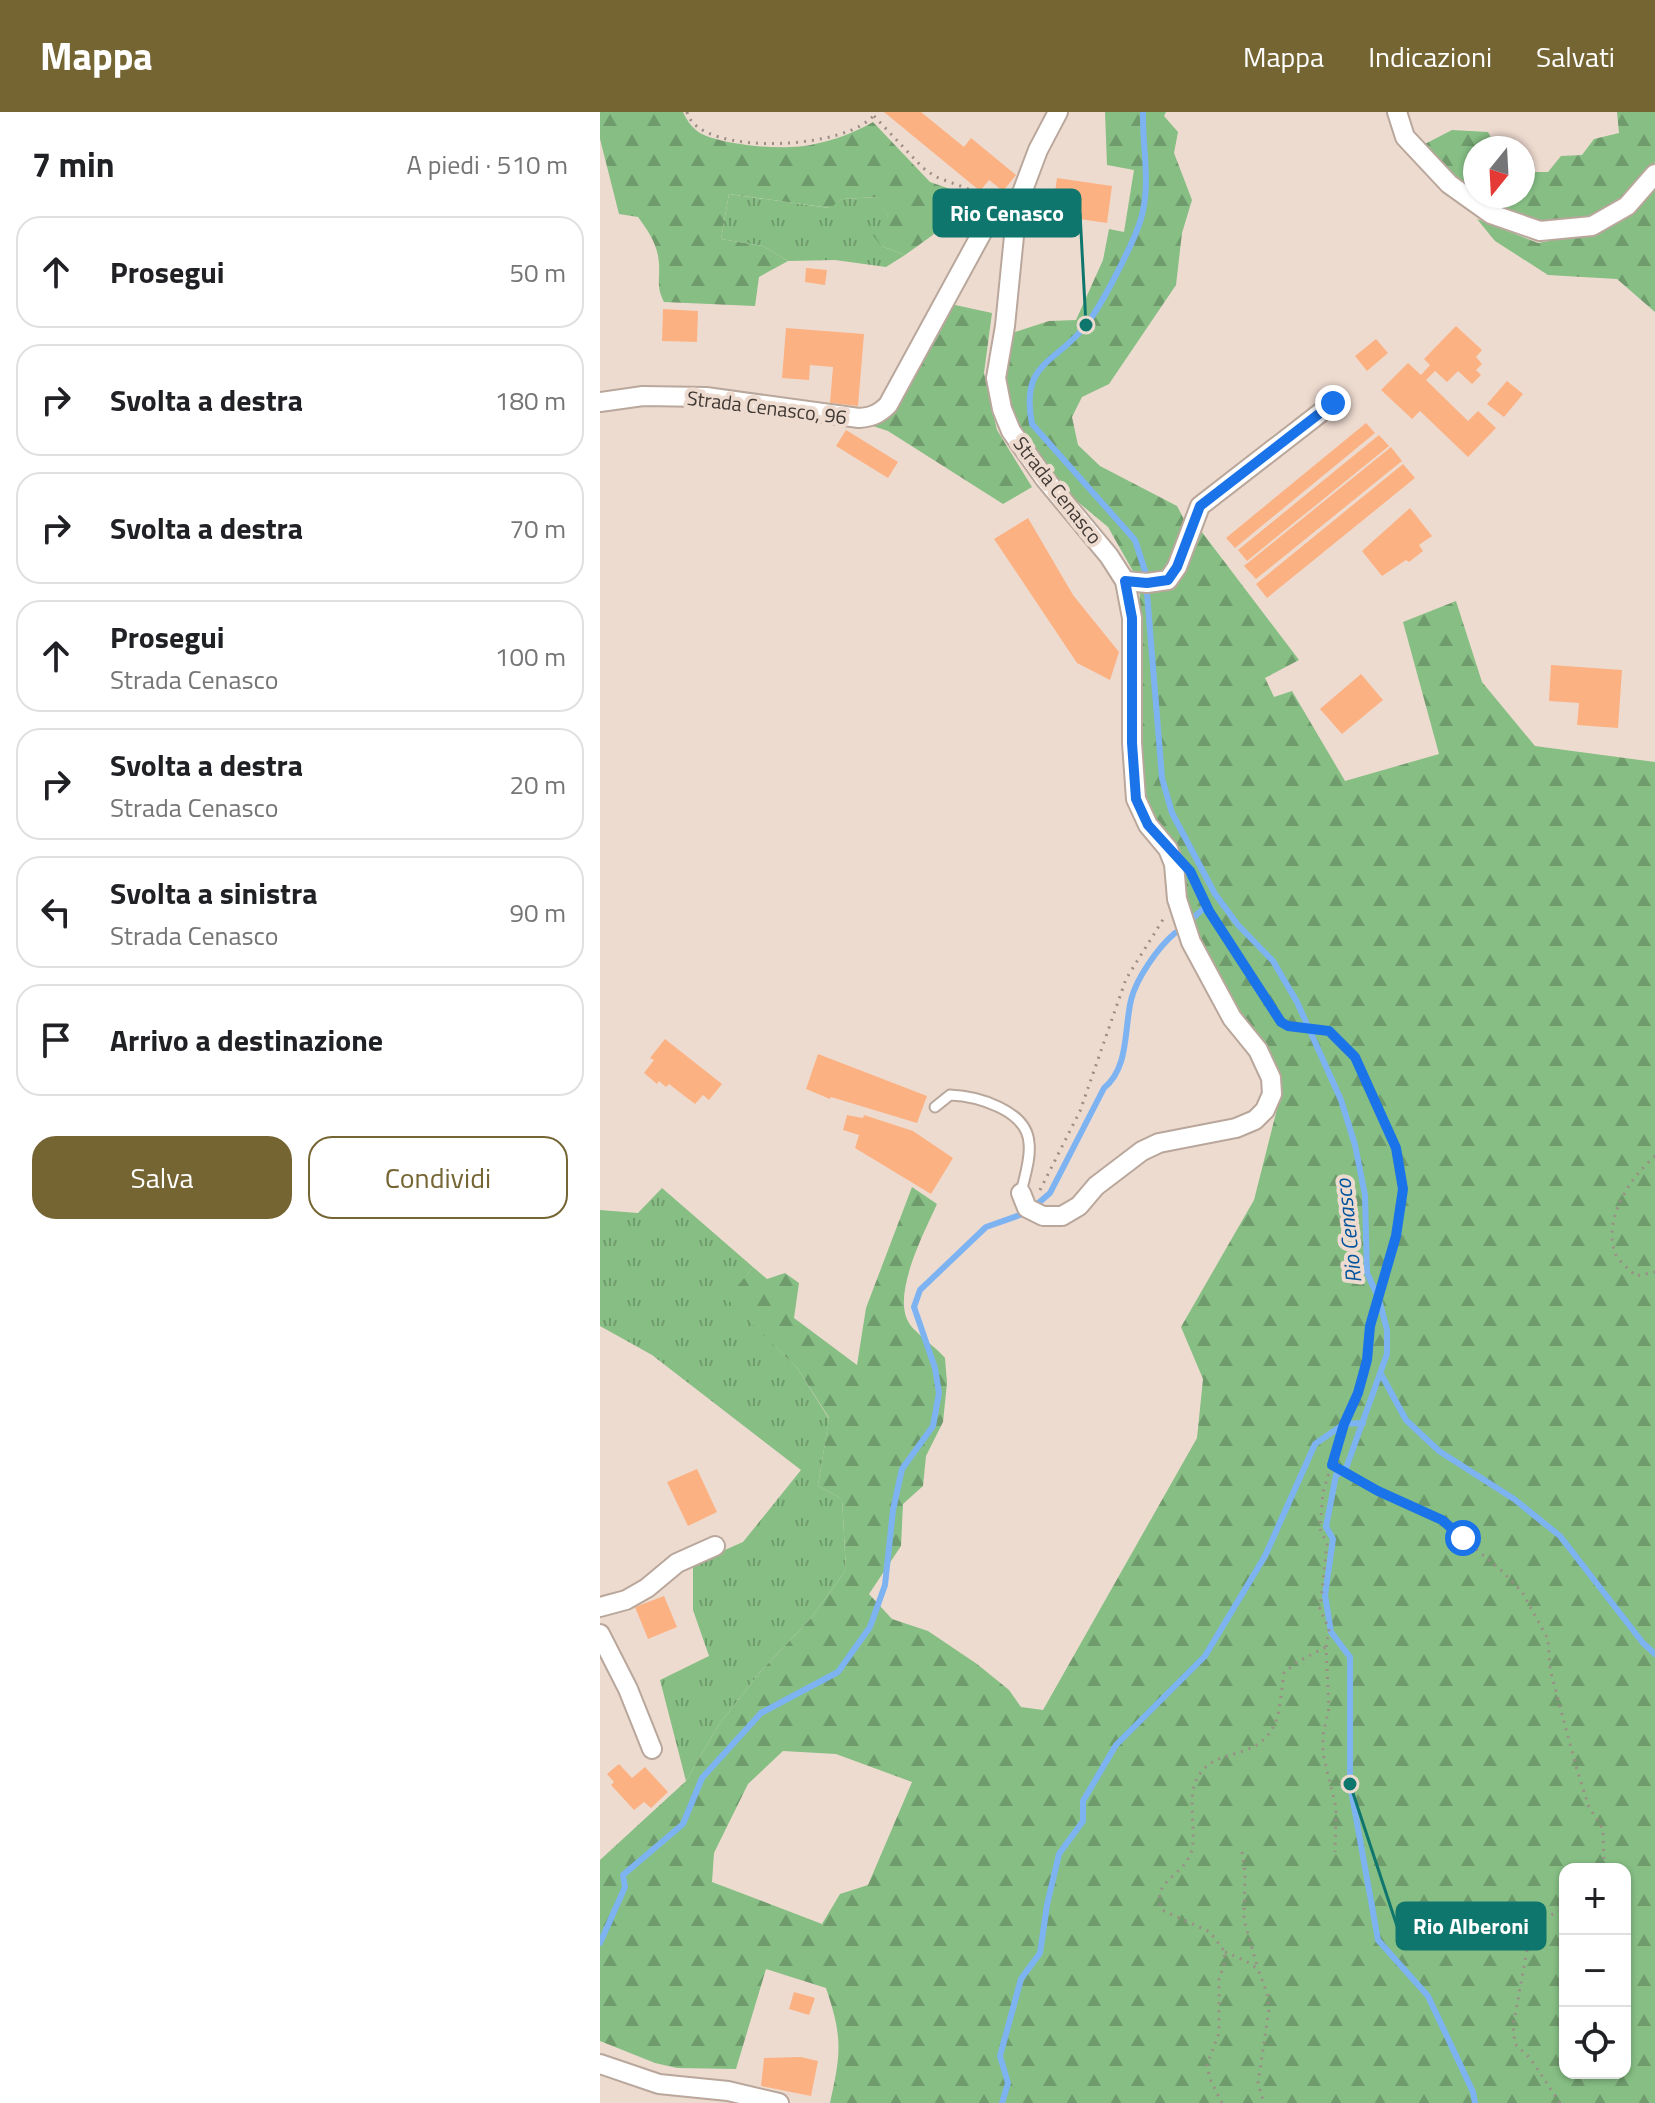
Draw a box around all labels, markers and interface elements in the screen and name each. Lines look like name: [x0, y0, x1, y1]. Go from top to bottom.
text: Mappa: [40, 27, 153, 85]
text: Mappa: [1243, 35, 1324, 78]
text: Indicazioni: [1368, 35, 1492, 78]
text: Salvati: [1536, 35, 1615, 78]
north arrow: [1463, 136, 1535, 208]
text: 7 min: [32, 138, 115, 190]
text: A piedi · 510 m: [407, 145, 568, 184]
callout: Rio Cenasco: [934, 190, 1080, 236]
text: Rio Cenasco: [950, 196, 1064, 230]
text: Prosegui: [110, 249, 225, 295]
icon: ahead: [34, 250, 78, 294]
text: 50 m: [509, 253, 566, 292]
text: Svolta a destra: [110, 377, 303, 423]
icon: right: [34, 378, 78, 422]
text: 180 m: [495, 381, 566, 420]
street label: Strada Cenasco, 96: [685, 382, 849, 432]
route end: [1315, 385, 1351, 421]
street label: Strada Cenasco: [1006, 429, 1110, 551]
text: Svolta a destra: [110, 505, 303, 551]
icon: right: [34, 506, 78, 550]
text: 70 m: [509, 509, 566, 548]
text: Prosegui: [110, 614, 225, 660]
icon: ahead: [34, 634, 78, 678]
text: 100 m: [495, 637, 566, 676]
text: Strada Cenasco: [110, 660, 279, 699]
text: Svolta a destra: [110, 742, 303, 788]
icon: right: [34, 762, 78, 806]
text: 20 m: [509, 765, 566, 804]
text: Strada Cenasco: [110, 788, 279, 827]
text: Svolta a sinistra: [110, 870, 318, 916]
icon: left: [34, 890, 78, 934]
text: 90 m: [509, 893, 566, 932]
text: Strada Cenasco: [110, 916, 279, 955]
text: Arrivo a destinazione: [110, 1017, 383, 1063]
icon: arrive: [34, 1018, 78, 1062]
button: Salva: [32, 1136, 292, 1219]
button: Condividi: [308, 1136, 568, 1219]
water label: Rio Cenasco: [1326, 1176, 1370, 1285]
route start: [1445, 1520, 1481, 1556]
map controls: [1559, 1863, 1631, 2079]
button: +: [1559, 1863, 1631, 1935]
callout: Rio Alberoni: [1397, 1903, 1545, 1949]
text: Rio Alberoni: [1413, 1909, 1529, 1943]
button: −: [1559, 1935, 1631, 2007]
button: locate: [1559, 2007, 1631, 2079]

